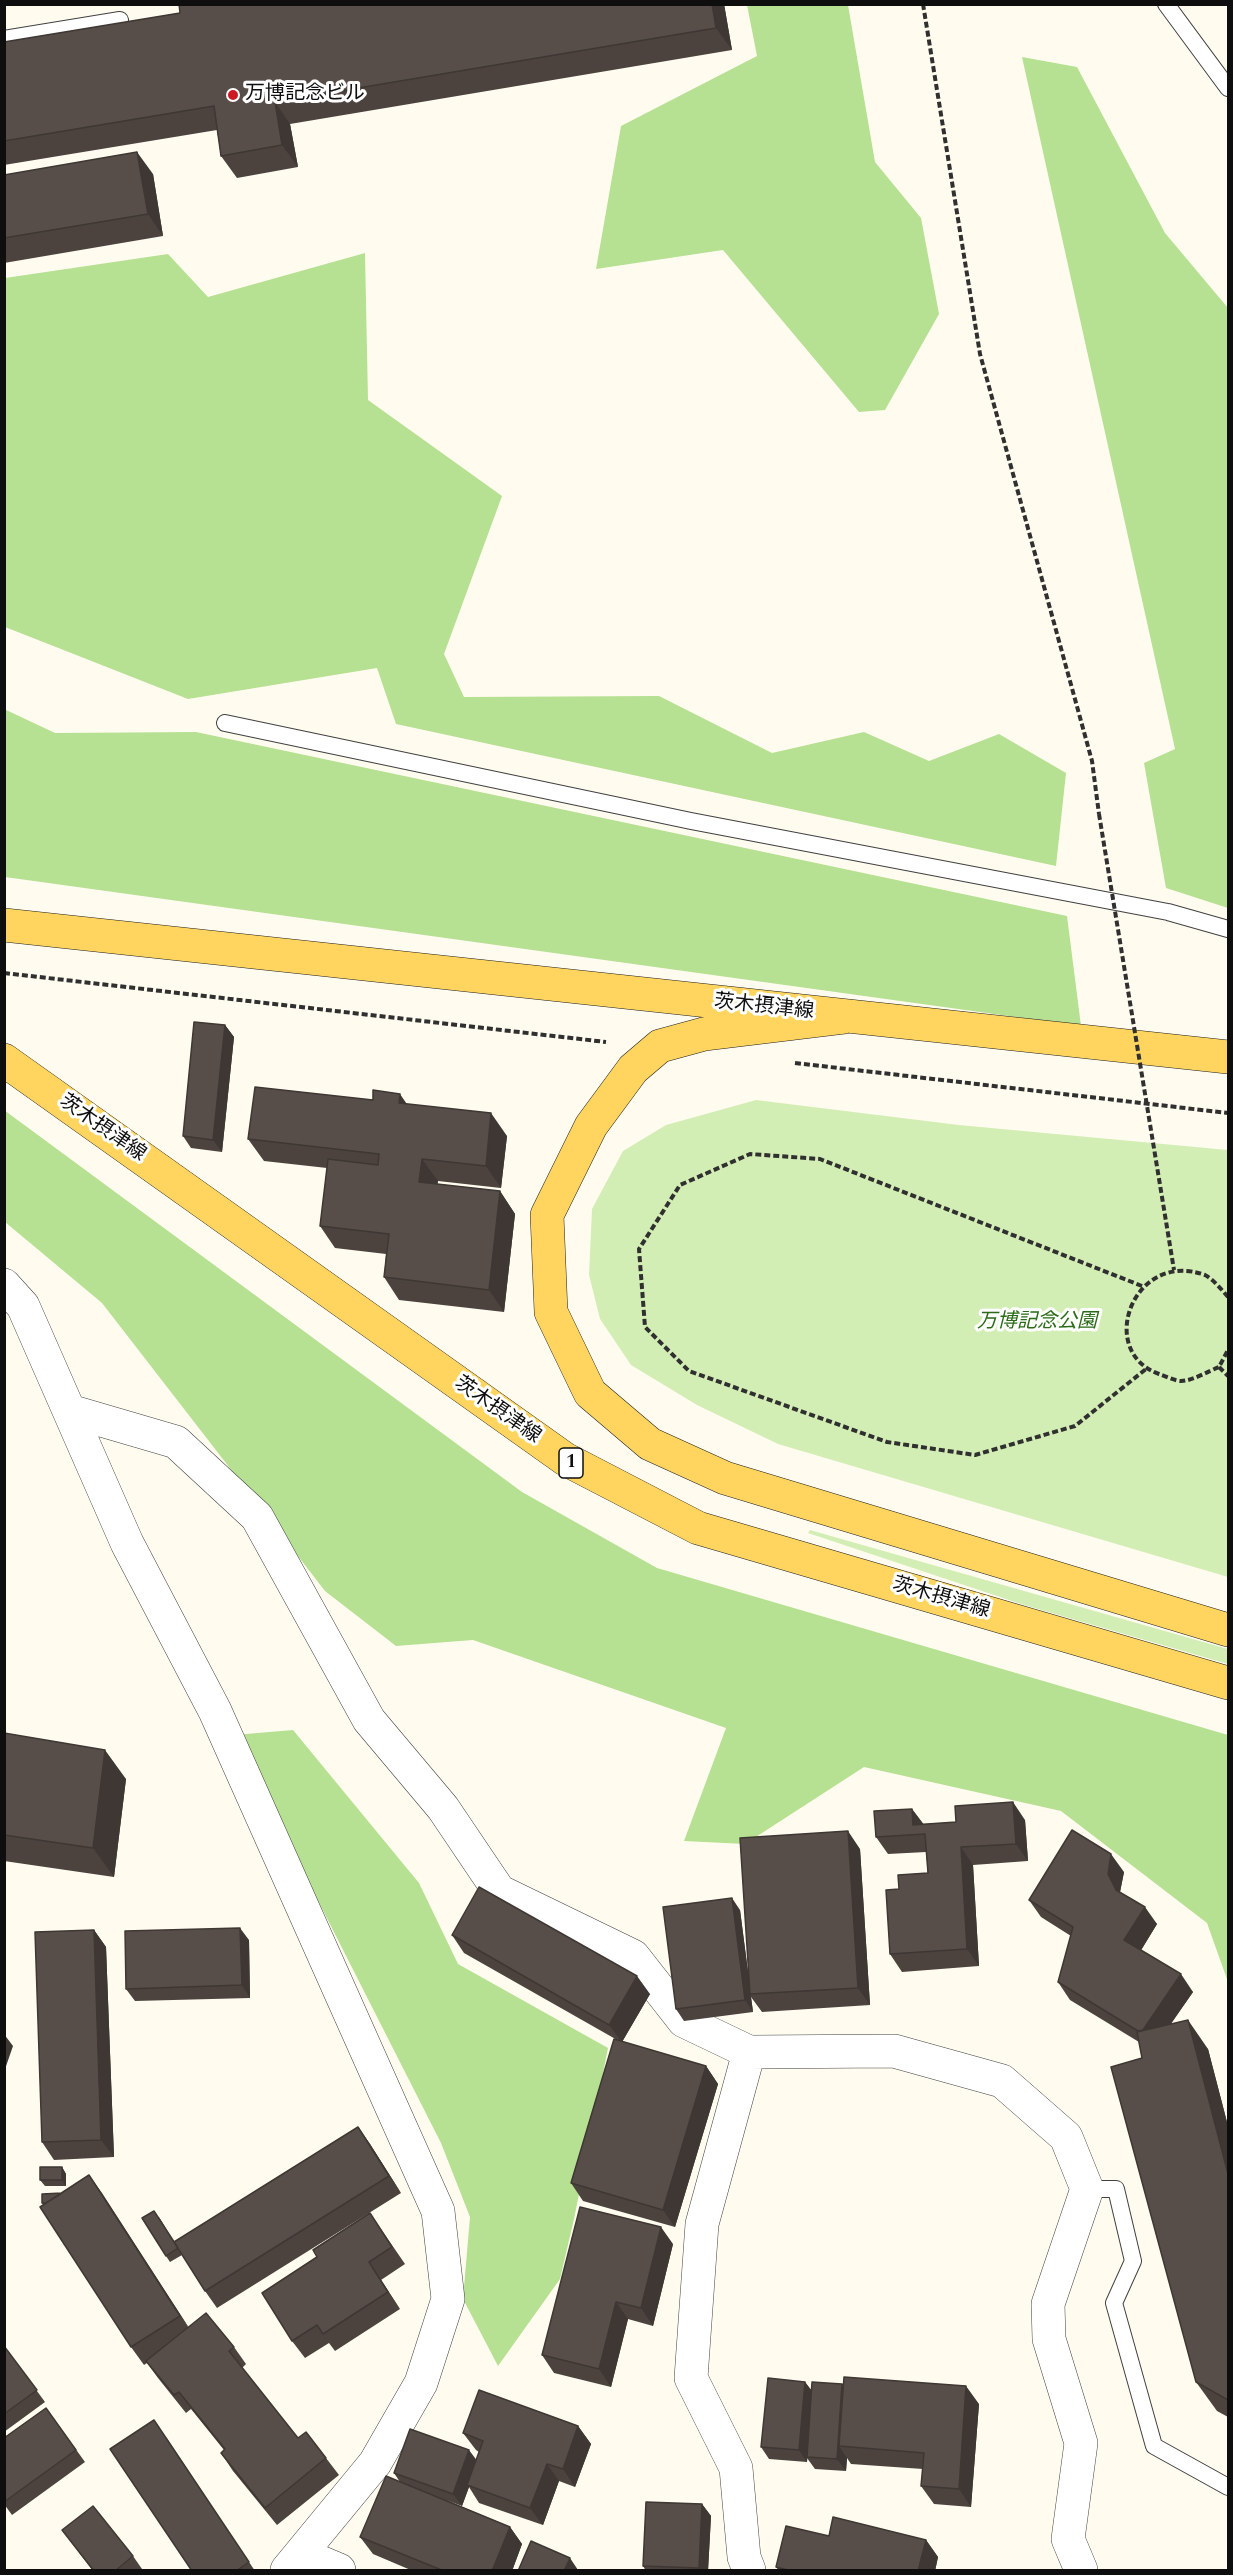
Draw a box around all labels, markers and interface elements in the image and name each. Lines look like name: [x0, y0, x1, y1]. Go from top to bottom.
place label: 万博記念ビル: [245, 83, 365, 107]
marker: 万博記念ビル: [226, 88, 240, 102]
street label: 茨木摂津線: [713, 991, 815, 1025]
street label: 茨木摂津線: [54, 1090, 150, 1168]
park label: 万博記念公園: [977, 1311, 1097, 1335]
street label: 茨木摂津線: [449, 1372, 545, 1450]
road number: 1: [559, 1448, 583, 1478]
street label: 茨木摂津線: [890, 1574, 992, 1624]

